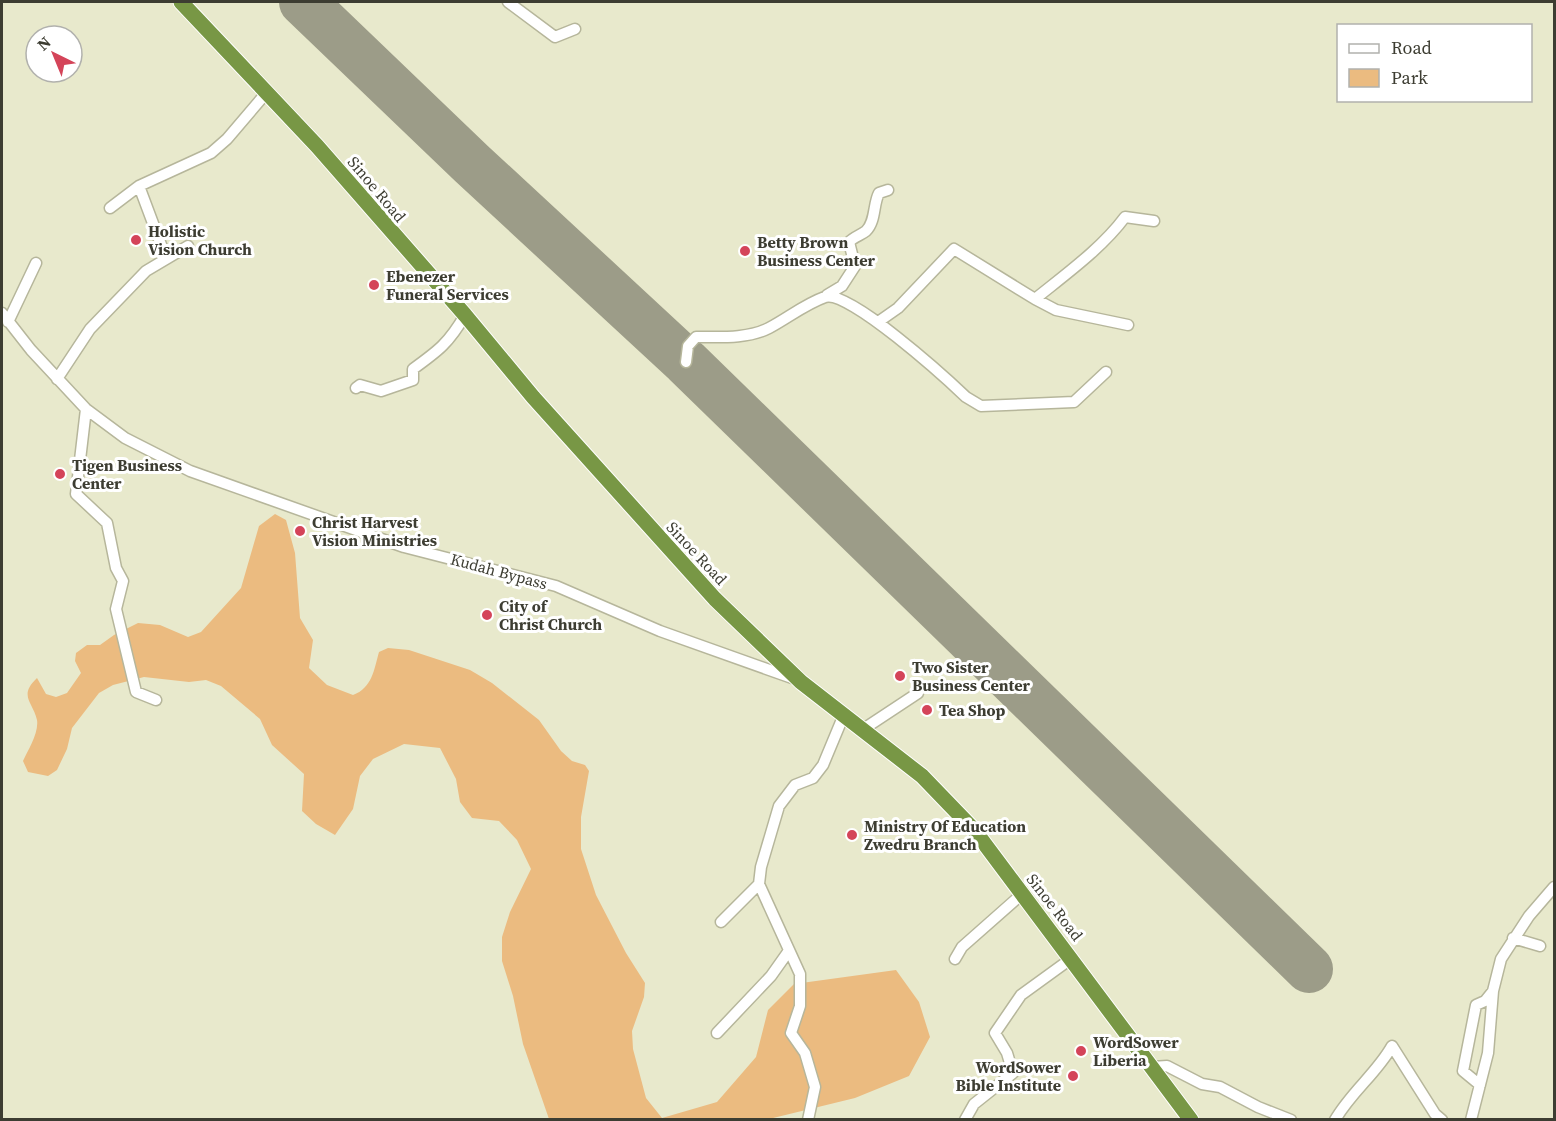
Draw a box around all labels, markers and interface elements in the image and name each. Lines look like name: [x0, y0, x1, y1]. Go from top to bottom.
north arrow: [24, 24, 84, 84]
legend: [1337, 24, 1532, 102]
text: N: [32, 31, 56, 55]
text: Road: [1391, 35, 1432, 60]
text: Park: [1391, 65, 1428, 90]
street label: Sinoe Road: [343, 151, 411, 227]
place label: Holistic Vision Church: [148, 220, 252, 260]
place label: Betty Brown Business Center: [757, 231, 876, 271]
marker: Holistic Vision Church: [129, 233, 143, 247]
marker: Betty Brown Business Center: [738, 244, 752, 258]
place label: Ebenezer Funeral Services: [386, 265, 509, 305]
marker: Ebenezer Funeral Services: [367, 278, 381, 292]
place label: Tigen Business Center: [72, 454, 182, 494]
marker: Tigen Business Center: [53, 467, 67, 481]
place label: Christ Harvest Vision Ministries: [312, 511, 437, 551]
street label: Sinoe Road: [662, 516, 732, 590]
marker: Christ Harvest Vision Ministries: [293, 524, 307, 538]
street label: Kudah Bypass: [448, 548, 550, 594]
place label: City of Christ Church: [499, 595, 602, 635]
marker: City of Christ Church: [480, 608, 494, 622]
place label: Two Sister Business Center: [912, 656, 1031, 696]
marker: Two Sister Business Center: [893, 669, 907, 683]
place label: Tea Shop: [939, 699, 1005, 721]
marker: Tea Shop: [920, 703, 934, 717]
place label: Ministry Of Education Zwedru Branch: [864, 815, 1026, 855]
marker: Ministry Of Education Zwedru Branch: [845, 828, 859, 842]
street label: Sinoe Road: [1022, 869, 1088, 945]
place label: WordSower Liberia: [1093, 1031, 1179, 1071]
marker: WordSower Liberia: [1074, 1044, 1088, 1058]
place label: WordSower Bible Institute: [955, 1056, 1062, 1096]
marker: WordSower Bible Institute: [1066, 1069, 1080, 1083]

